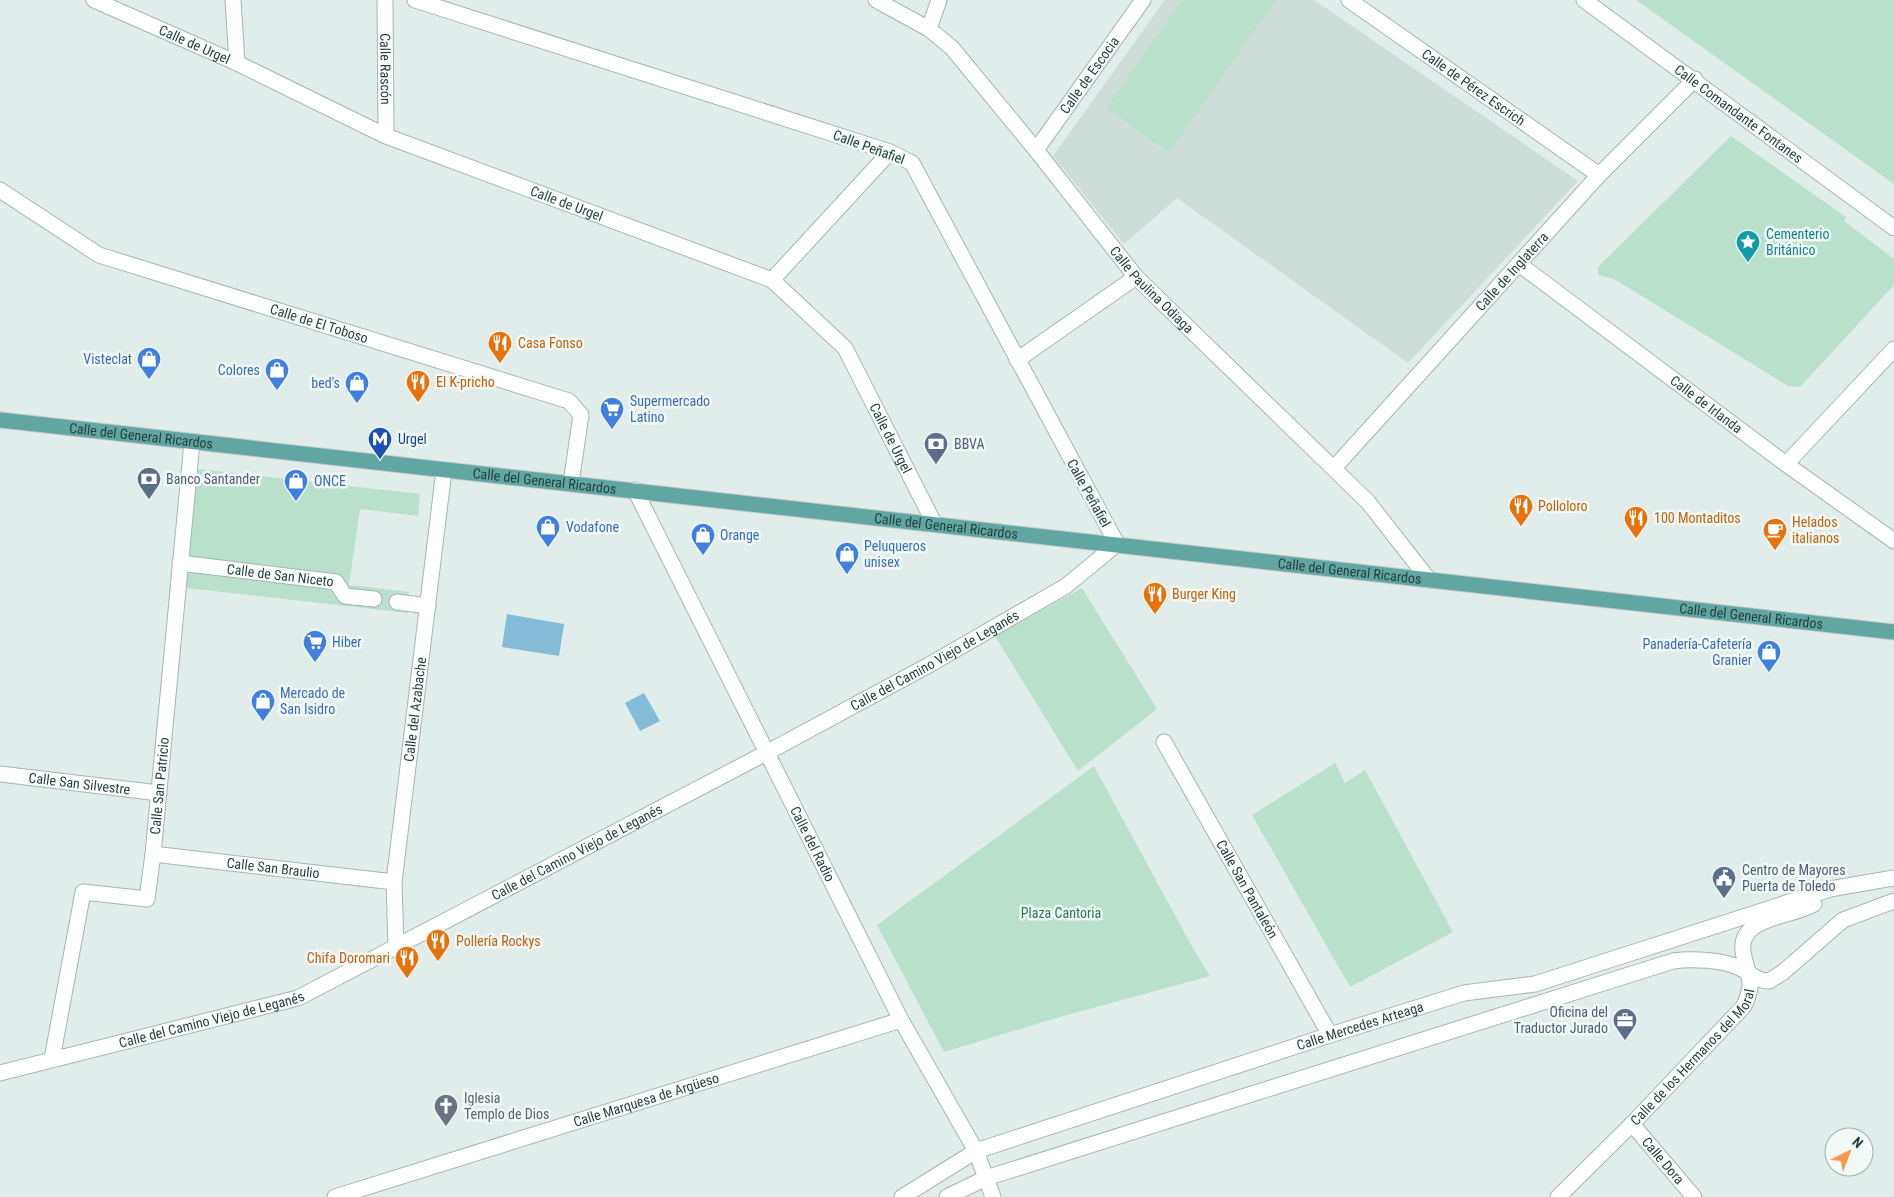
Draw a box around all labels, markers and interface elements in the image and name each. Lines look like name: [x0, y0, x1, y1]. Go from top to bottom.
street label: Calle de Urgel: [157, 22, 233, 67]
street label: Calle Rascón: [377, 33, 394, 105]
street label: Calle de Escocia: [1057, 33, 1122, 117]
street label: Calle de Pérez Escrich: [1419, 45, 1528, 129]
street label: Calle Comandante Fontanes: [1671, 61, 1806, 166]
street label: Calle Peñafiel: [831, 127, 907, 167]
street label: Calle de Urgel: [528, 183, 605, 224]
place label: Cementerio Británico: [1766, 226, 1830, 258]
street label: Calle de Inglaterra: [1472, 229, 1551, 314]
place icon: Cementerio Británico: [1735, 229, 1761, 263]
street label: Calle Paulina Odiaga: [1107, 243, 1197, 336]
street label: Calle de El Toboso: [268, 301, 370, 346]
restaurant icon: Casa Fonso: [487, 330, 513, 364]
place label: Casa Fonso: [518, 335, 583, 351]
shop icon: Visteclat: [136, 346, 162, 380]
place label: Visteclat: [83, 351, 132, 367]
shop icon: Colores: [264, 357, 290, 391]
place label: Colores: [218, 362, 260, 378]
restaurant icon: El K-pricho: [405, 369, 431, 403]
shop icon: bed's: [344, 370, 370, 404]
street label: Calle de Irlanda: [1667, 372, 1745, 436]
place label: El K-pricho: [436, 374, 495, 390]
place label: bed's: [311, 375, 340, 391]
place label: Supermercado Latino: [630, 393, 710, 425]
supermarket icon: Supermercado Latino: [599, 396, 625, 430]
street label: Calle de Urgel: [866, 400, 915, 476]
street label: Calle del General Ricardos: [68, 420, 214, 452]
metro station icon: Urgel: [367, 426, 393, 460]
place label: Urgel: [398, 431, 427, 447]
bank icon: BBVA: [923, 431, 949, 465]
place label: BBVA: [954, 436, 985, 452]
street label: Calle Peñafiel: [1064, 456, 1114, 530]
street label: Calle del General Ricardos: [472, 465, 617, 497]
bank icon: Banco Santander: [136, 466, 162, 500]
shop icon: ONCE: [283, 468, 309, 502]
place label: Banco Santander: [166, 471, 260, 487]
place label: ONCE: [314, 473, 346, 489]
restaurant icon: Polloloro: [1508, 493, 1534, 527]
place label: Polloloro: [1538, 498, 1588, 514]
restaurant icon: 100 Montaditos: [1623, 505, 1649, 539]
street label: Calle del General Ricardos: [873, 510, 1019, 542]
place label: 100 Montaditos: [1654, 510, 1741, 526]
shop icon: Vodafone: [535, 514, 561, 548]
place label: Helados italianos: [1792, 514, 1839, 546]
cafe icon: Helados italianos: [1762, 517, 1788, 551]
place label: Vodafone: [566, 519, 619, 535]
shop icon: Orange: [690, 522, 716, 556]
place label: Orange: [720, 527, 760, 543]
place label: Peluqueros unisex: [864, 538, 926, 570]
shop icon: Peluqueros unisex: [834, 541, 860, 575]
street label: Calle del General Ricardos: [1277, 555, 1422, 587]
street label: Calle de San Niceto: [226, 561, 335, 590]
restaurant icon: Burger King: [1142, 581, 1168, 615]
place label: Burger King: [1172, 586, 1236, 602]
street label: Calle del General Ricardos: [1678, 600, 1824, 632]
street label: Calle del Camino Viejo de Leganés: [848, 607, 1022, 714]
supermarket icon: Hiber: [302, 629, 328, 663]
place label: Hiber: [332, 634, 362, 650]
place label: Panadería-Cafetería Granier: [1642, 636, 1752, 668]
shop icon: Panadería-Cafetería Granier: [1756, 639, 1782, 673]
street label: Calle del Azabache: [401, 656, 429, 763]
place label: Mercado de San Isidro: [280, 685, 346, 717]
shop icon: Mercado de San Isidro: [250, 688, 276, 722]
street label: Calle San Patricio: [147, 737, 172, 835]
street label: Calle San Silvestre: [28, 769, 132, 798]
street label: Calle del Camino Viejo de Leganés: [489, 801, 665, 903]
street label: Calle del Radio: [787, 804, 838, 884]
street label: Calle San Pantaleón: [1213, 837, 1282, 941]
street label: Calle San Braulio: [226, 855, 321, 881]
place label: Centro de Mayores Puerta de Toledo: [1742, 862, 1846, 894]
public building icon: Centro de Mayores Puerta de Toledo: [1711, 865, 1737, 899]
park label: Plaza Cantoria: [1021, 905, 1101, 921]
restaurant icon: Pollería Rockys: [425, 928, 451, 962]
place label: Pollería Rockys: [456, 933, 541, 949]
restaurant icon: Chifa Doromari: [394, 945, 420, 979]
place label: Chifa Doromari: [307, 950, 390, 966]
street label: Calle del Camino Viejo de Leganés: [117, 988, 307, 1051]
street label: Calle de los Hermanos del Moral: [1627, 988, 1758, 1128]
street label: Calle Mercedes Arteaga: [1295, 998, 1425, 1053]
place label: Oficina del Traductor Jurado: [1514, 1004, 1608, 1036]
office icon: Oficina del Traductor Jurado: [1612, 1007, 1638, 1041]
street label: Calle Marquesa de Argüeso: [571, 1069, 721, 1130]
place label: Iglesia Templo de Dios: [464, 1090, 549, 1122]
church icon: Iglesia Templo de Dios: [433, 1093, 459, 1127]
north arrow: [1824, 1127, 1874, 1177]
street label: Calle Dora: [1639, 1134, 1687, 1187]
text: N: [1849, 1134, 1866, 1151]

